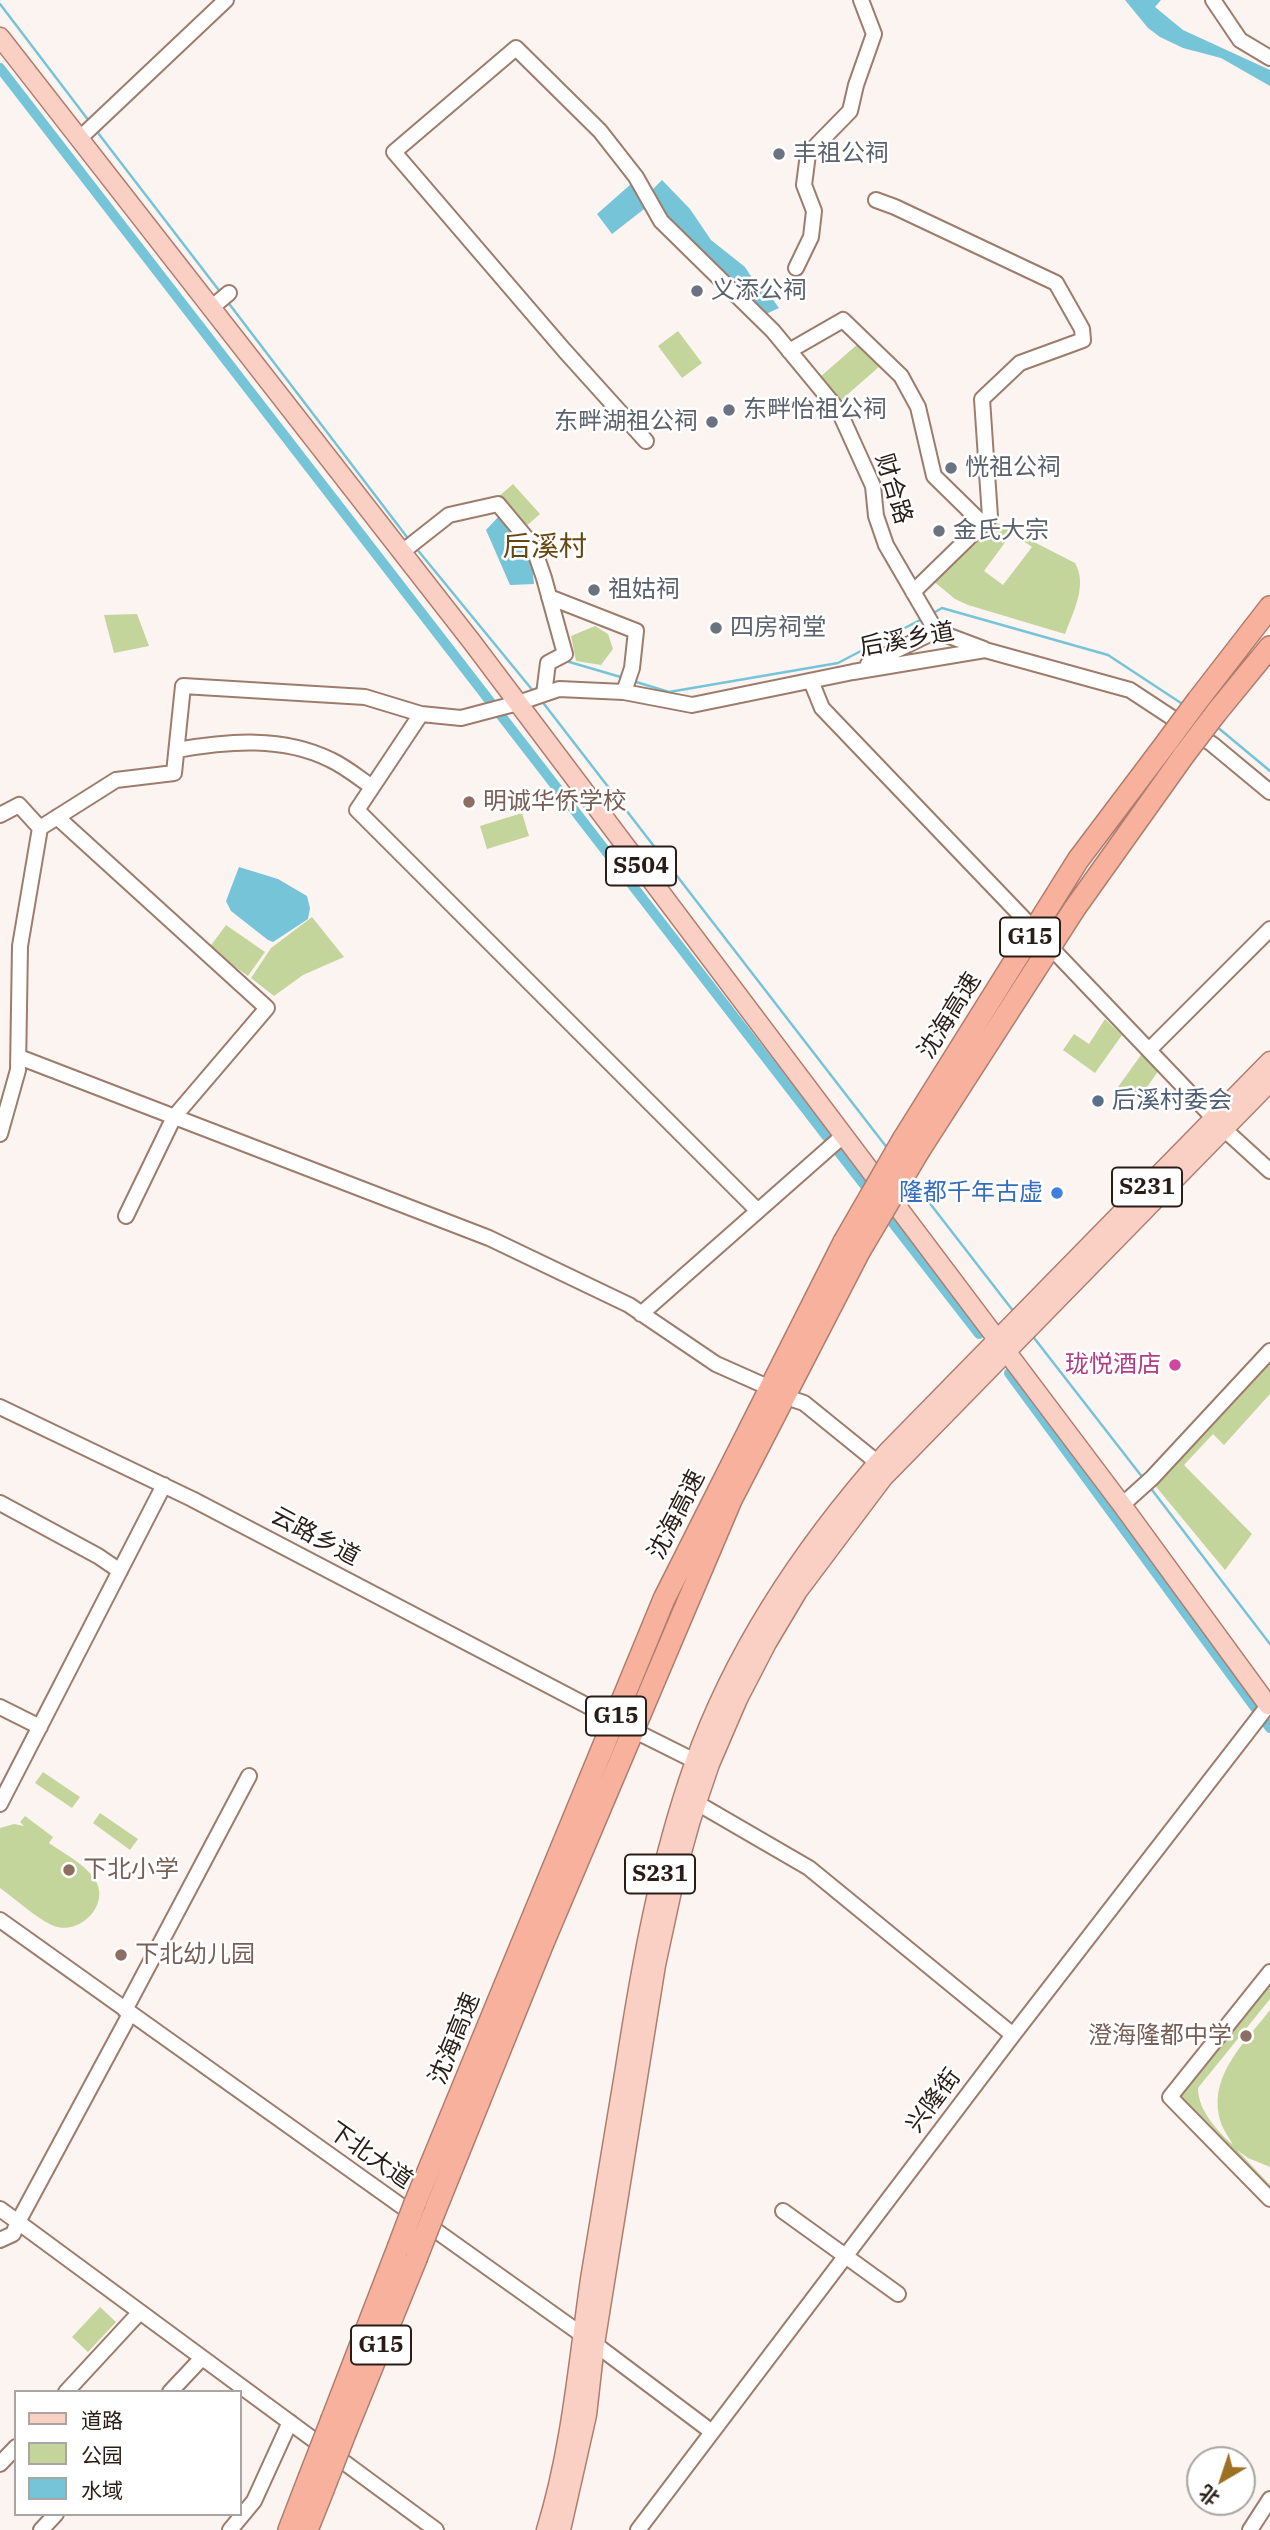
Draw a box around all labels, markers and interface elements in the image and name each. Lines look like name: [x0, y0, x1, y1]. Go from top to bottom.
place label: 丰祖公祠: [793, 140, 889, 168]
marker: 丰祖公祠: [771, 146, 787, 162]
place label: 义添公祠: [711, 277, 807, 305]
marker: 义添公祠: [689, 283, 705, 299]
place label: 东畔怡祖公祠: [743, 396, 887, 424]
marker: 东畔怡祖公祠: [721, 402, 737, 418]
place label: 东畔湖祖公祠: [554, 408, 698, 436]
marker: 东畔湖祖公祠: [704, 414, 720, 430]
street label: 财合路: [869, 450, 917, 528]
place label: 恍祖公祠: [965, 454, 1061, 482]
marker: 恍祖公祠: [943, 460, 959, 476]
place label: 金氏大宗: [953, 517, 1049, 545]
marker: 金氏大宗: [931, 523, 947, 539]
district label: 后溪村: [503, 531, 587, 565]
place label: 祖姑祠: [608, 576, 680, 604]
marker: 祖姑祠: [586, 582, 602, 598]
place label: 四房祠堂: [730, 614, 826, 642]
street label: 后溪乡道: [857, 617, 957, 663]
marker: 四房祠堂: [708, 620, 724, 636]
place label: 明诚华侨学校: [483, 788, 627, 816]
marker: 明诚华侨学校: [461, 794, 477, 810]
road number: S504: [606, 846, 676, 886]
road number: G15: [1000, 918, 1060, 956]
street label: 沈海高速: [912, 968, 988, 1064]
place label: 后溪村委会: [1112, 1087, 1232, 1115]
marker: 后溪村委会: [1090, 1093, 1106, 1109]
road number: S231: [1112, 1168, 1182, 1206]
place label: 隆都千年古虚: [899, 1179, 1043, 1207]
marker: 隆都千年古虚: [1049, 1185, 1065, 1201]
place label: 珑悦酒店: [1065, 1351, 1161, 1379]
marker: 珑悦酒店: [1167, 1357, 1183, 1373]
street label: 沈海高速: [642, 1466, 712, 1564]
street label: 云路乡道: [266, 1502, 364, 1572]
road number: G15: [586, 1696, 646, 1736]
road number: S231: [625, 1854, 695, 1894]
place label: 下北小学: [83, 1856, 179, 1884]
marker: 下北小学: [61, 1862, 77, 1878]
place label: 下北幼儿园: [135, 1941, 255, 1969]
marker: 下北幼儿园: [113, 1947, 129, 1963]
street label: 沈海高速: [424, 1989, 486, 2089]
place label: 澄海隆都中学: [1088, 2022, 1232, 2050]
marker: 澄海隆都中学: [1238, 2028, 1254, 2044]
street label: 兴隆街: [901, 2064, 967, 2138]
street label: 下北大道: [322, 2117, 418, 2195]
road number: G15: [351, 2326, 411, 2364]
legend: [14, 2390, 242, 2516]
text: 道路: [81, 2406, 123, 2434]
text: 公园: [81, 2441, 123, 2469]
north arrow: [1186, 2446, 1256, 2516]
text: 水域: [81, 2476, 123, 2504]
text: 北: [1194, 2480, 1224, 2511]

